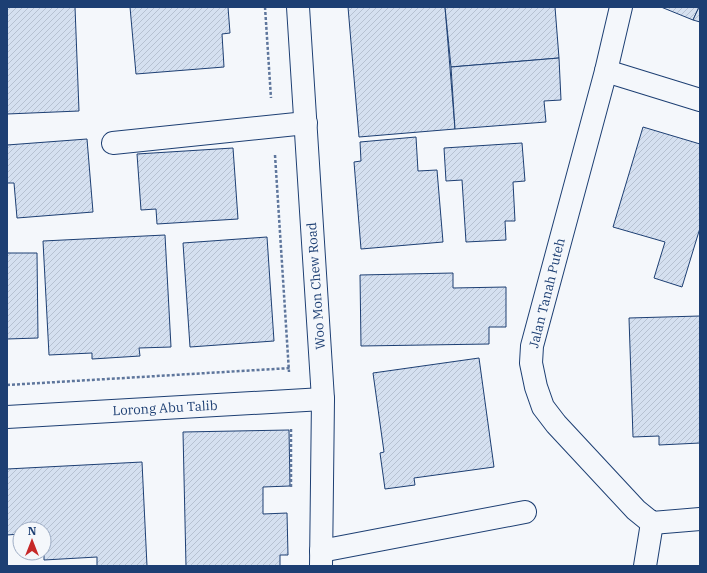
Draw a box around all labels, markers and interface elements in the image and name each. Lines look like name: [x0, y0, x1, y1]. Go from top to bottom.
street label: Woo Mon Chew Road: [303, 222, 329, 350]
street label: Jalan Tanah Puteh: [525, 236, 569, 350]
street label: Lorong Abu Talib: [112, 397, 218, 419]
north arrow: [12, 521, 52, 561]
text: N: [28, 524, 37, 538]

